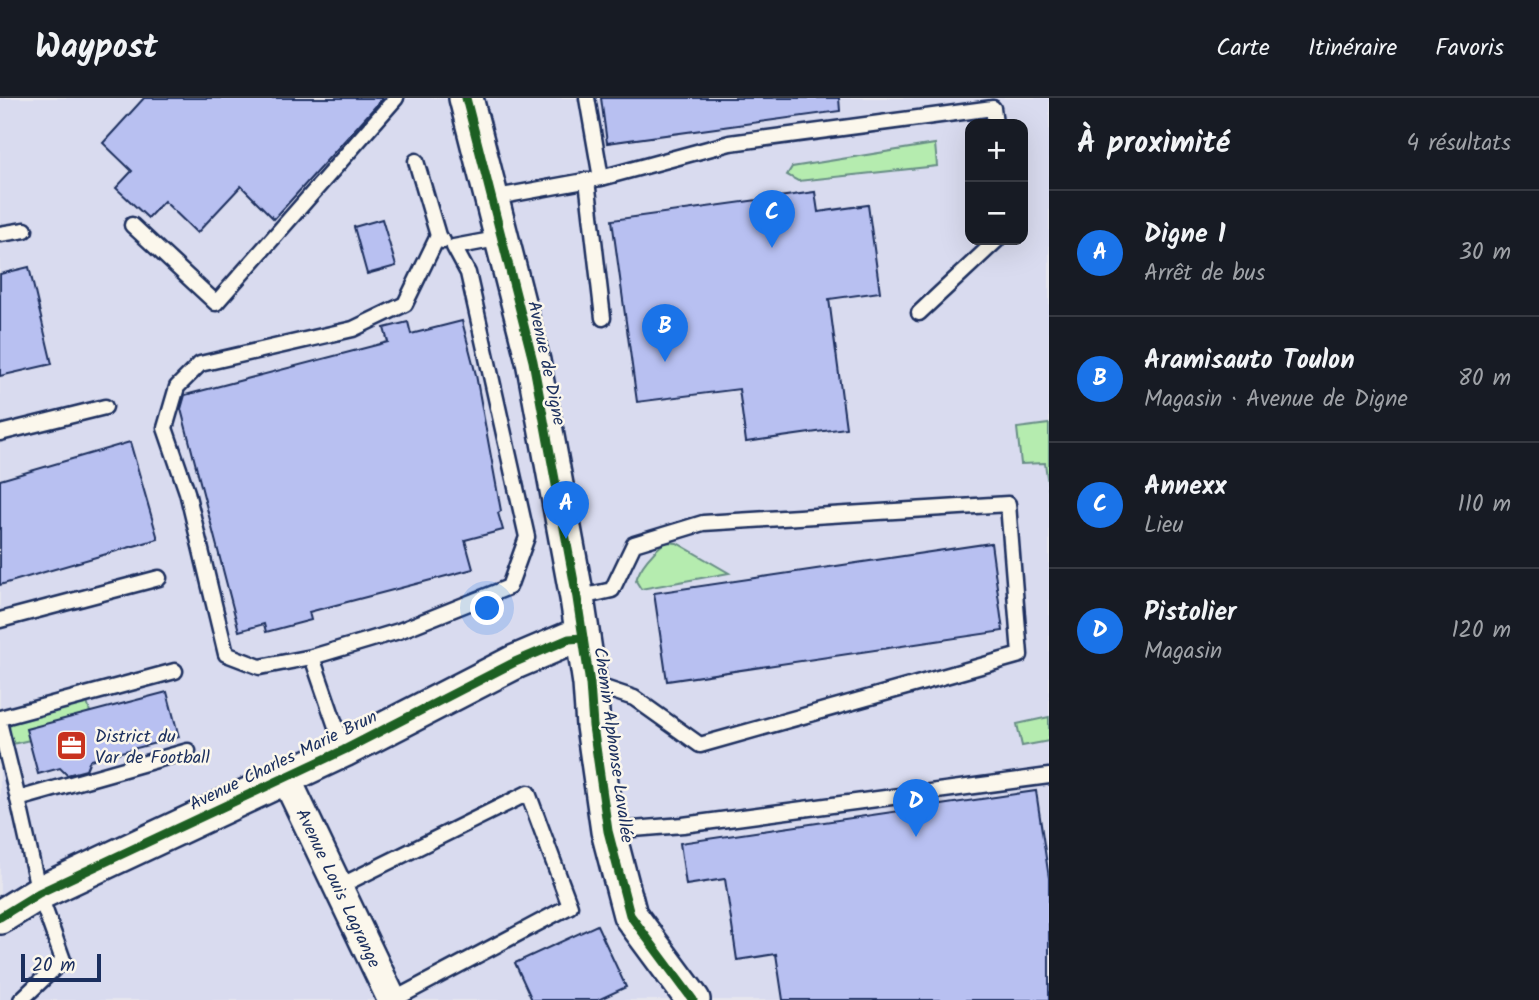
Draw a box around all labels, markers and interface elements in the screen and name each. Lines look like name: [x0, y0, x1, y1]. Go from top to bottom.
text: Waypost: [35, 22, 158, 75]
text: Carte: [1216, 29, 1270, 68]
text: Itinéraire: [1308, 29, 1397, 68]
text: Favoris: [1435, 29, 1504, 68]
map controls: [965, 119, 1028, 245]
button: +: [965, 119, 1028, 182]
text: À proximité: [1077, 120, 1230, 168]
text: 4 résultats: [1407, 126, 1511, 162]
button: −: [965, 182, 1028, 245]
pin: C: [749, 190, 795, 248]
text: Digne 1: [1144, 214, 1226, 256]
text: A: [1093, 235, 1107, 271]
text: 30 m: [1459, 235, 1511, 271]
text: Arrêt de bus: [1144, 256, 1265, 292]
street label: Avenue de Digne: [518, 298, 573, 428]
pin: B: [642, 304, 688, 362]
text: Aramisauto Toulon: [1144, 340, 1355, 382]
text: B: [1093, 361, 1107, 397]
text: 80 m: [1458, 361, 1511, 397]
text: Magasin · Avenue de Digne: [1144, 382, 1408, 418]
text: Annexx: [1144, 466, 1227, 508]
pin: A: [543, 481, 589, 539]
text: C: [1093, 487, 1107, 523]
text: 110 m: [1458, 487, 1511, 523]
text: Lieu: [1144, 508, 1183, 544]
your location: [470, 591, 504, 625]
text: Pistolier: [1144, 592, 1237, 634]
text: D: [1092, 613, 1108, 649]
text: 120 m: [1451, 613, 1511, 649]
text: Magasin: [1144, 634, 1222, 670]
street label: Chemin Alphonse Lavallée: [584, 645, 641, 845]
street label: Avenue Charles Marie Brun: [185, 703, 383, 820]
place label: District du Var de Football: [95, 723, 210, 773]
office icon: District du Var de Football: [55, 729, 89, 763]
pin: D: [893, 779, 939, 837]
street label: Avenue Louis Lagrange: [287, 804, 388, 973]
scale bar: [21, 951, 102, 983]
text: 20 m: [32, 951, 75, 981]

